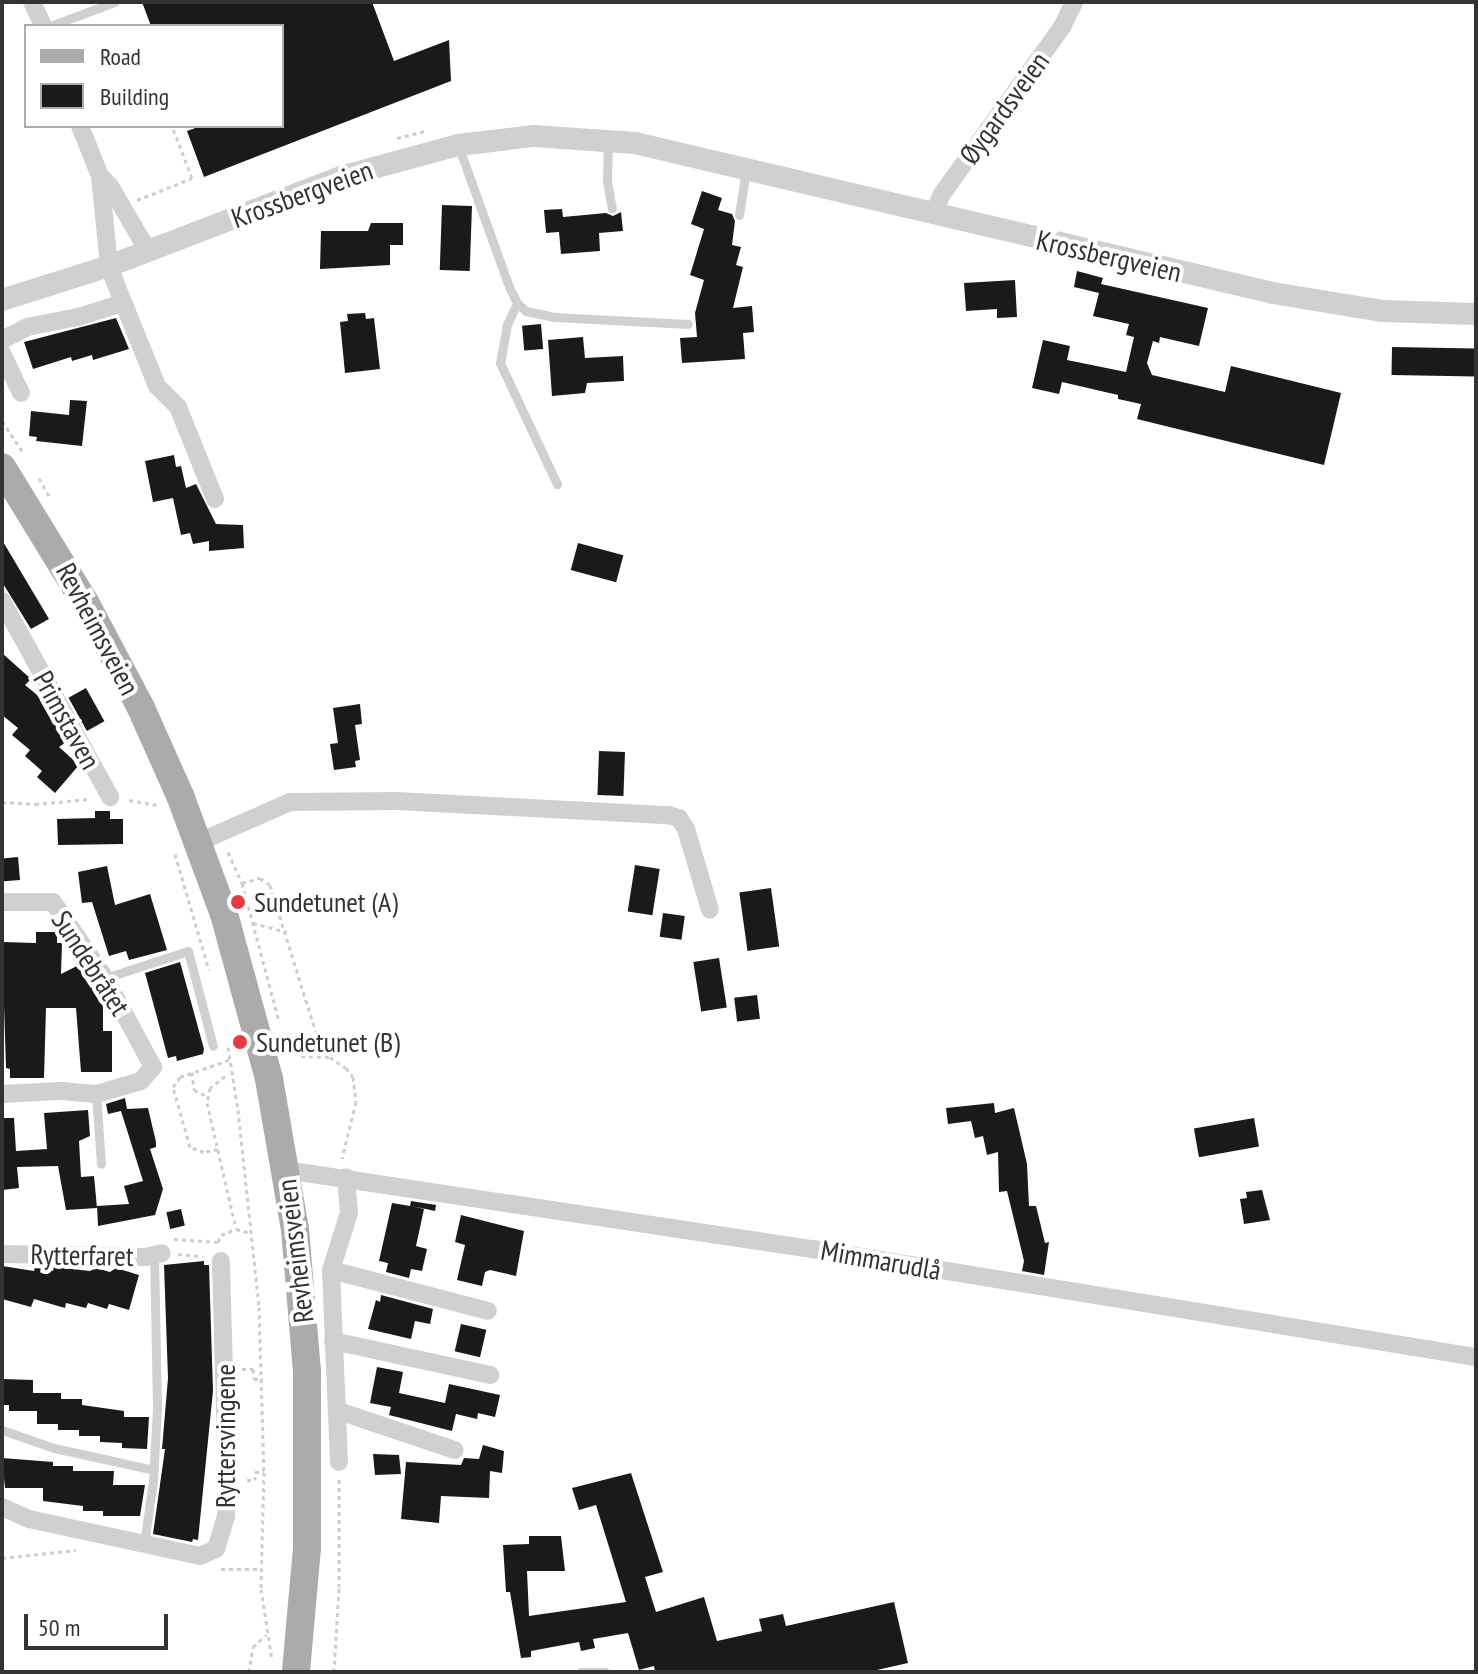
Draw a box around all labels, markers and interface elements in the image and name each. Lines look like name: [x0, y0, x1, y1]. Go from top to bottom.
legend: [24, 24, 284, 128]
text: Road: [100, 41, 141, 72]
street label: Øygardsveien: [952, 45, 1056, 171]
text: Building: [100, 81, 169, 112]
street label: Krossbergveien: [227, 153, 377, 235]
street label: Krossbergveien: [1033, 223, 1185, 289]
street label: Revheimsveien: [49, 557, 147, 701]
street label: Primstaven: [26, 665, 108, 775]
place label: Sundetunet (A): [254, 885, 398, 919]
marker: Sundetunet (A): [229, 893, 247, 911]
street label: Sundebråtet: [45, 904, 137, 1022]
place label: Sundetunet (B): [256, 1025, 400, 1059]
marker: Sundetunet (B): [231, 1033, 249, 1051]
street label: Revheimsveien: [270, 1177, 320, 1325]
street label: Mimmarudlå: [818, 1233, 944, 1287]
street label: Rytterfaret: [30, 1237, 134, 1273]
street label: Ryttersvingene: [208, 1364, 242, 1508]
scale bar: [28, 1598, 172, 1648]
text: 50 m: [38, 1612, 80, 1643]

